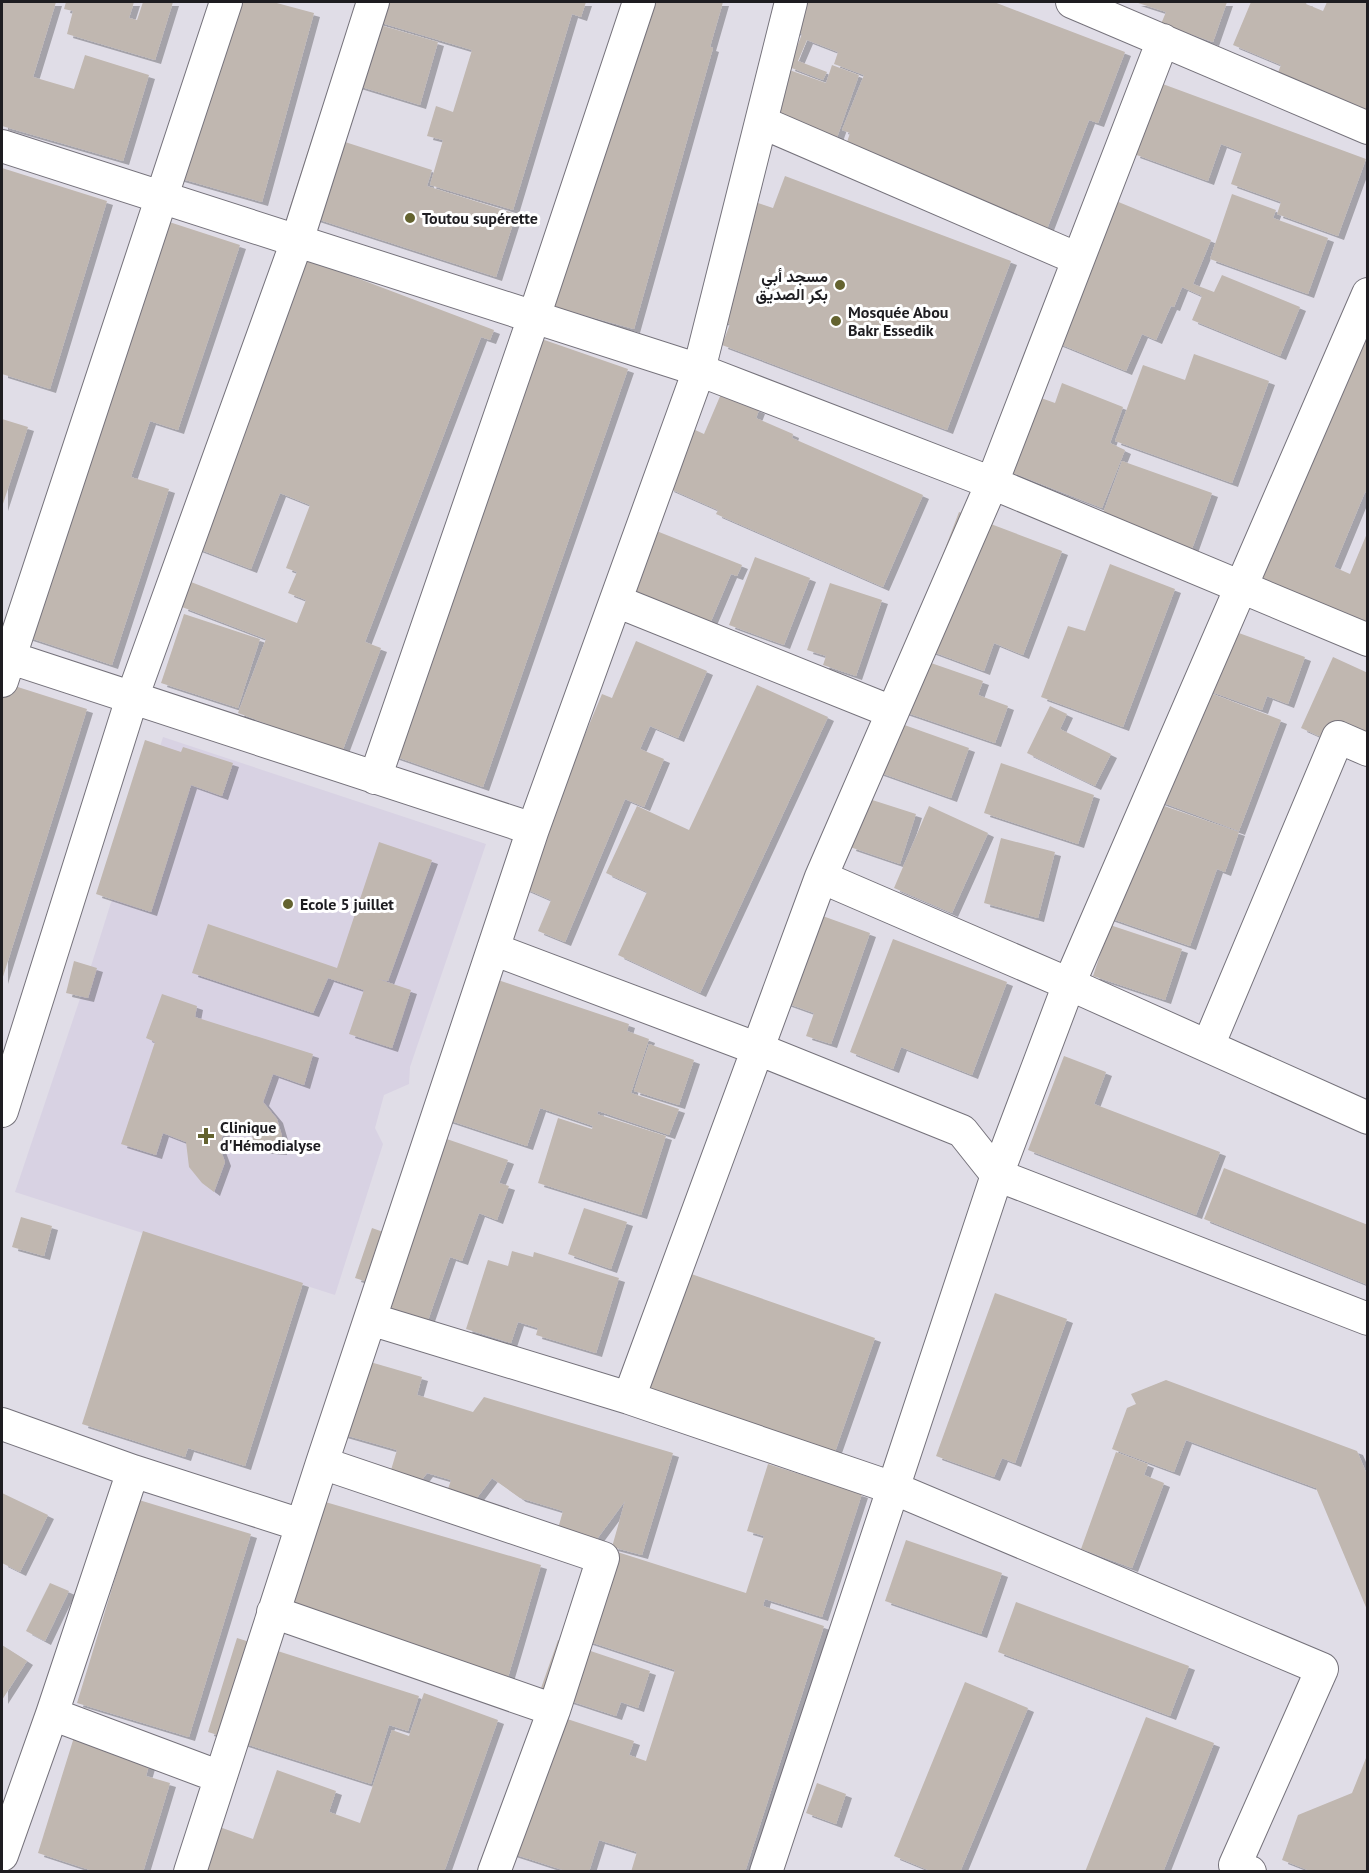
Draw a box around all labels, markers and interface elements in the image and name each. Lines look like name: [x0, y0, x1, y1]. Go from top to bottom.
place label: Toutou supérette: [422, 208, 538, 228]
marker: Toutou supérette: [403, 211, 417, 225]
place label: مسجد أبي بكر الصديق: [756, 266, 828, 305]
marker: مسجد أبي بكر الصديق: [833, 278, 847, 292]
place label: Mosquée Abou Bakr Essedik: [848, 302, 948, 340]
marker: Mosquée Abou Bakr Essedik: [829, 314, 843, 328]
place label: Ecole 5 juillet: [300, 894, 394, 914]
marker: Ecole 5 juillet: [281, 897, 295, 911]
place label: Clinique d'Hémodialyse: [220, 1117, 321, 1155]
marker: Clinique d'Hémodialyse: [197, 1127, 215, 1145]

